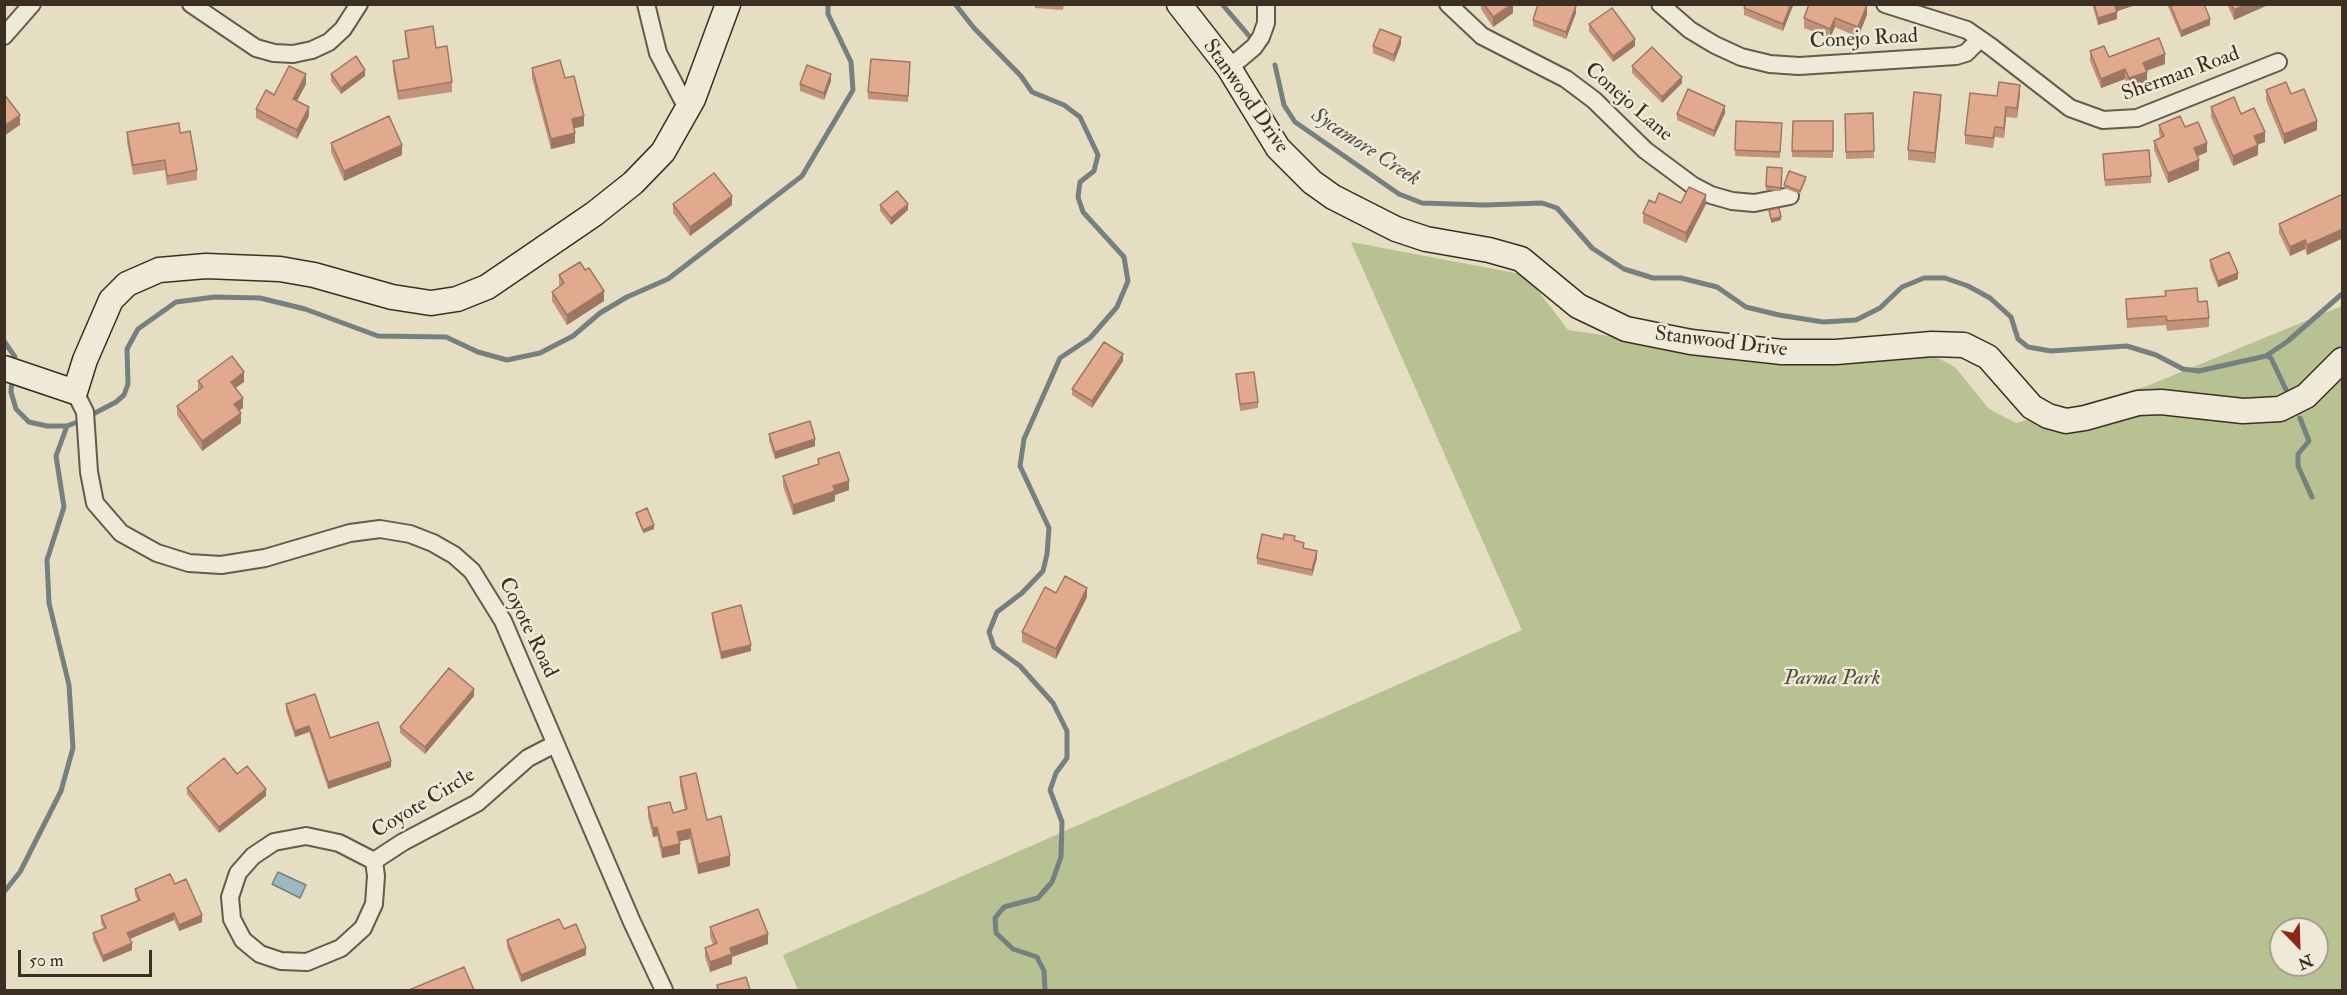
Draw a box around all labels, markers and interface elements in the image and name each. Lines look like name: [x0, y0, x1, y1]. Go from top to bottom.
street label: Conejo Road: [1809, 25, 1919, 55]
street label: Stanwood Drive: [1196, 35, 1294, 159]
street label: Sherman Road: [2119, 42, 2243, 108]
street label: Conejo Lane: [1579, 58, 1677, 148]
water label: Sycamore Creek: [1305, 103, 1425, 193]
street label: Stanwood Drive: [1653, 322, 1789, 364]
street label: Coyote Road: [492, 574, 562, 682]
park label: Parma Park: [1784, 666, 1880, 692]
street label: Coyote Circle: [368, 763, 480, 845]
north arrow: [2269, 917, 2329, 977]
scale bar: [21, 938, 154, 976]
text: 50 m: [29, 949, 64, 972]
text: N: [2295, 950, 2316, 974]

